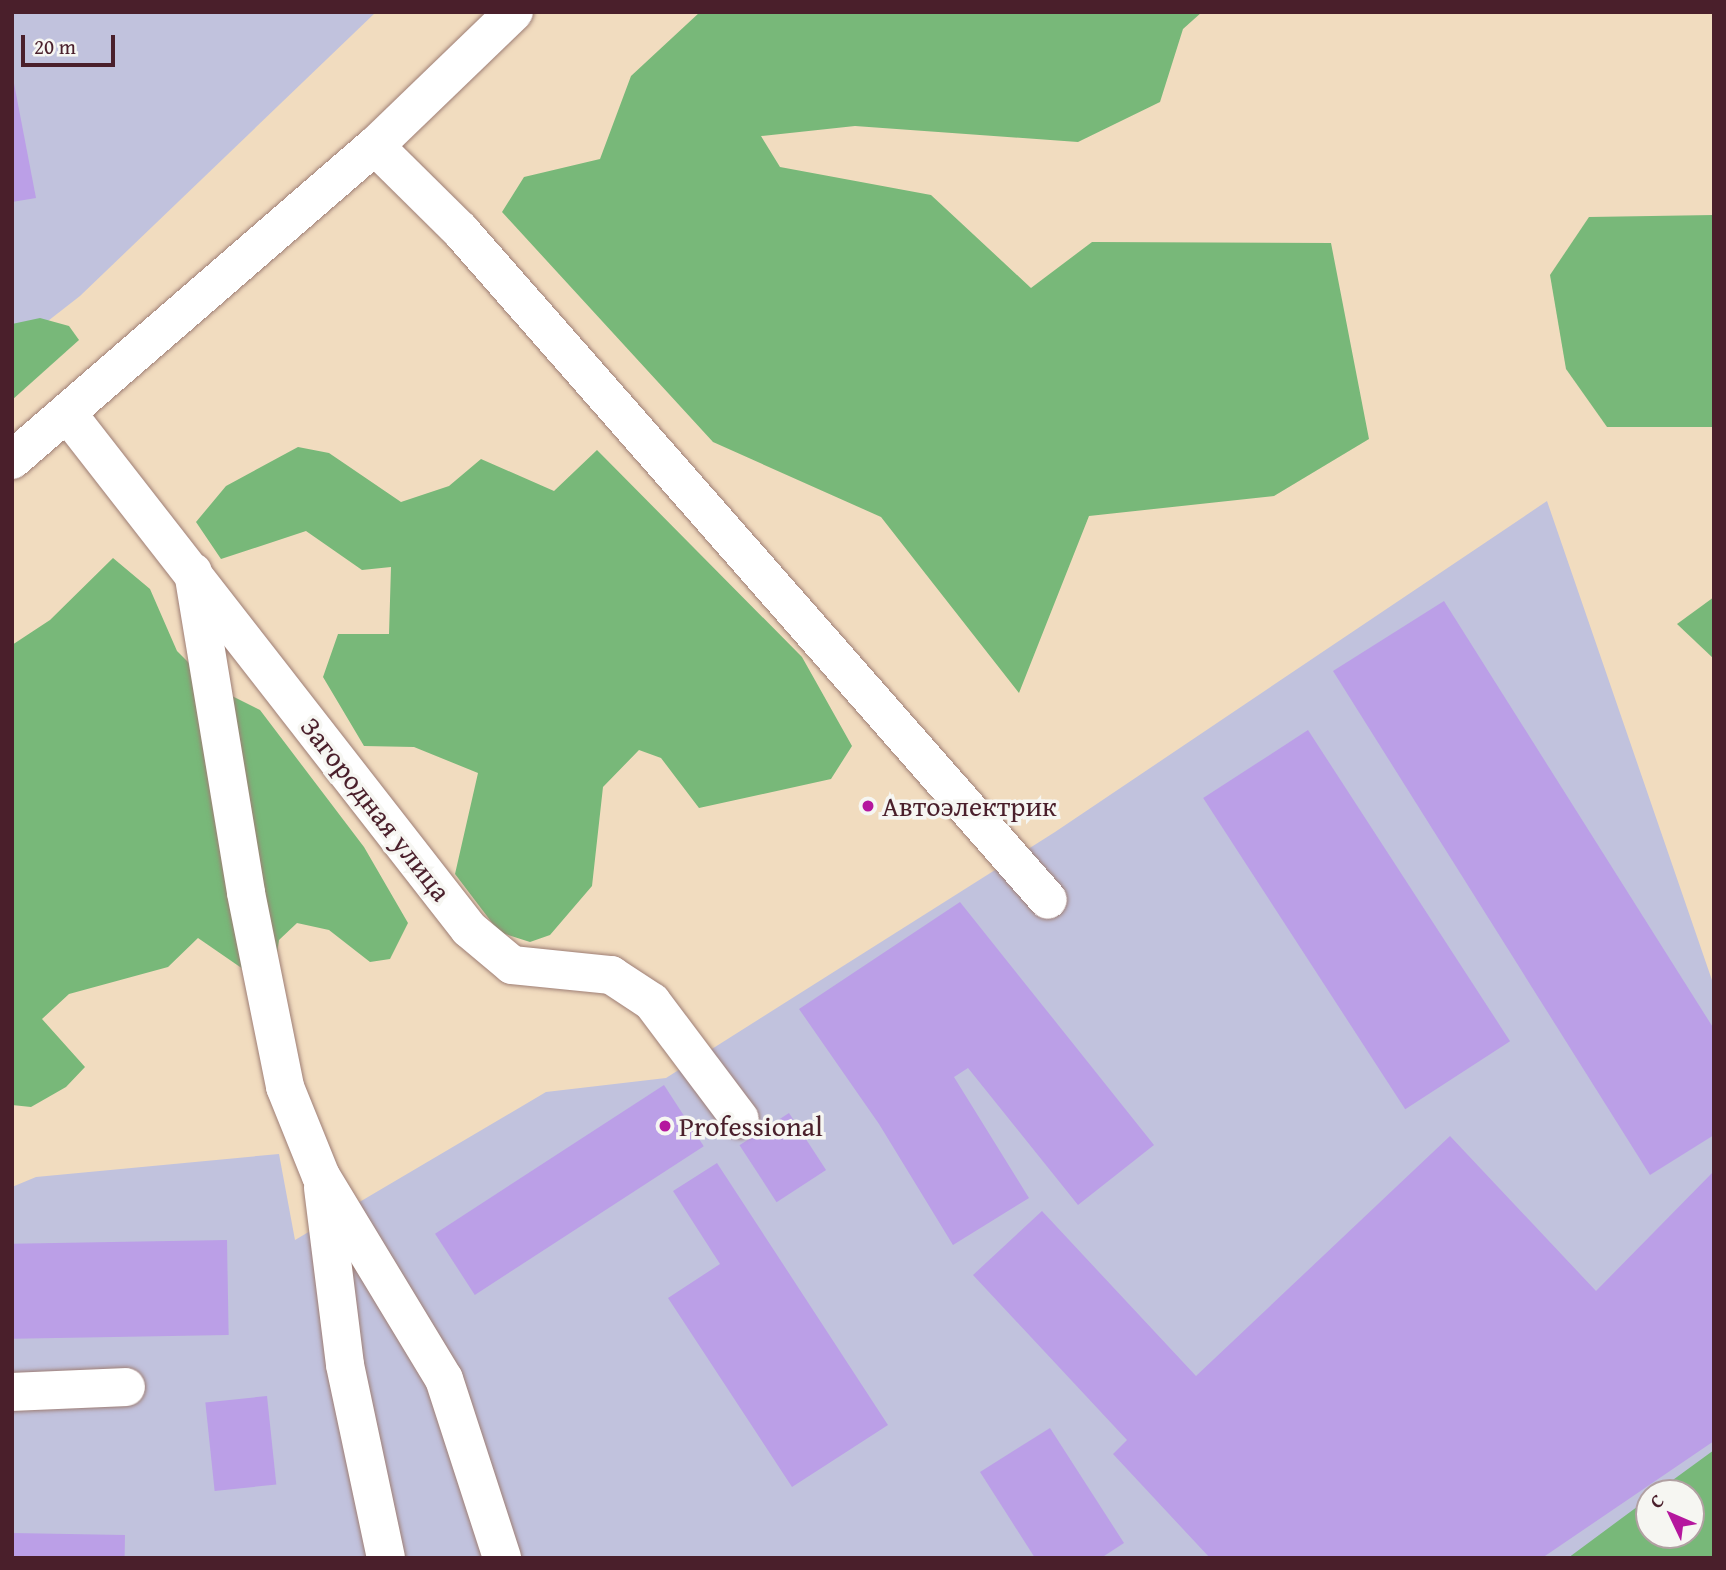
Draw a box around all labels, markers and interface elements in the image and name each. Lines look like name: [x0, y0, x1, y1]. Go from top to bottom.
scale bar: [24, 21, 119, 65]
text: 20 m: [34, 31, 76, 62]
street label: Загородная улица: [294, 710, 458, 908]
place label: Автоэлектрик: [882, 789, 1057, 823]
marker: Автоэлектрик: [860, 798, 876, 814]
place label: Professional: [679, 1109, 823, 1143]
marker: Professional: [657, 1118, 673, 1134]
north arrow: [1635, 1479, 1705, 1549]
text: С: [1643, 1487, 1670, 1514]

